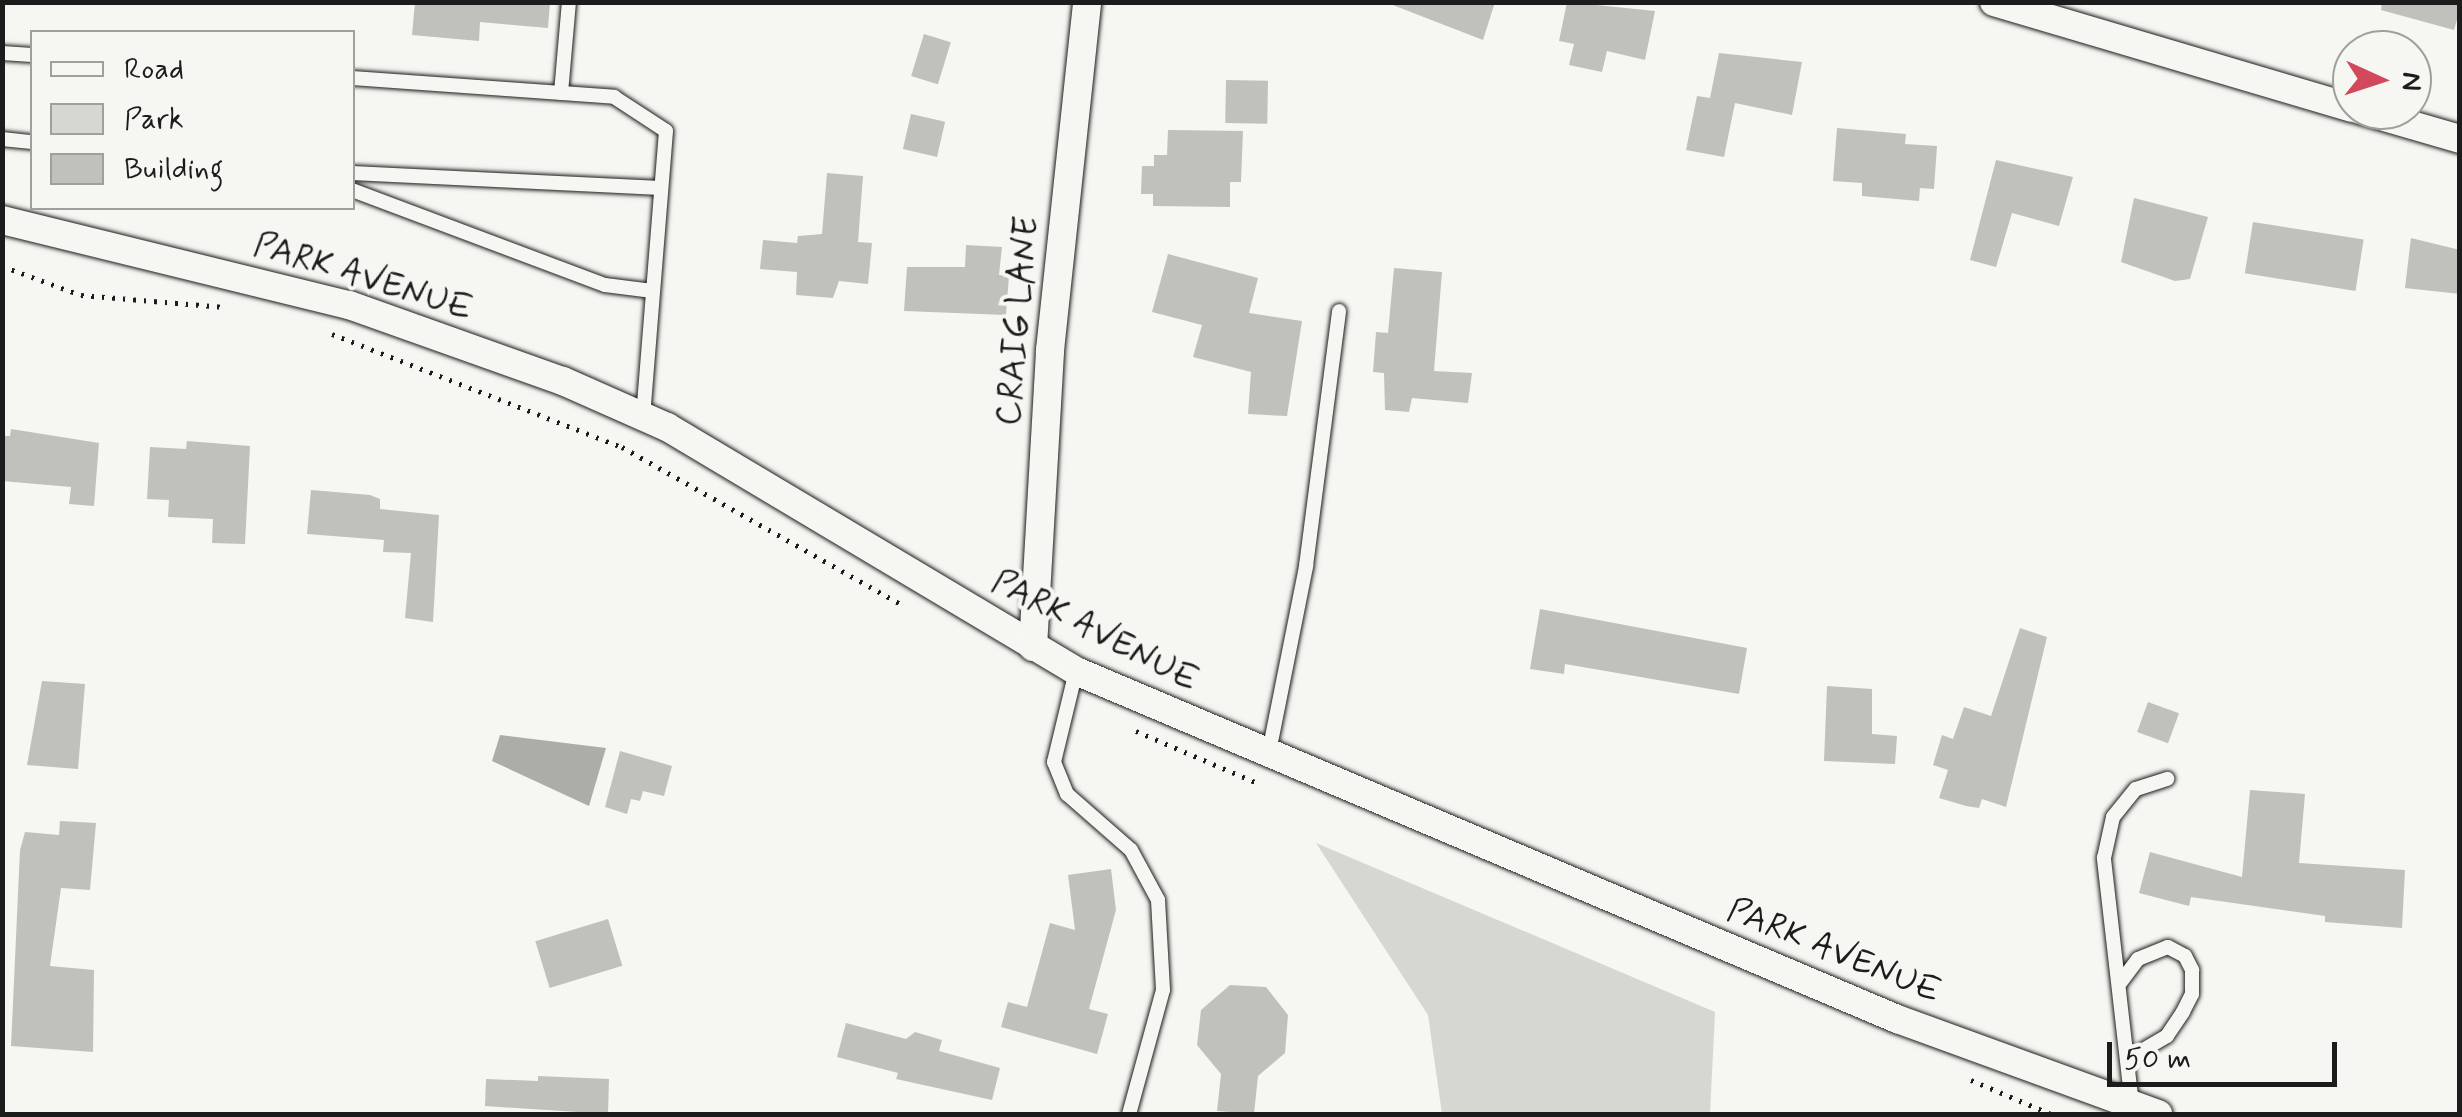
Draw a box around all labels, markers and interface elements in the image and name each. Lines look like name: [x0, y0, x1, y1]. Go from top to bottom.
legend: [30, 30, 355, 210]
north arrow: [2332, 30, 2432, 130]
text: Road: [124, 50, 184, 89]
text: N: [2391, 71, 2429, 92]
text: Park: [124, 100, 184, 139]
text: Building: [124, 150, 223, 189]
street label: CRAIG LANE: [988, 213, 1048, 429]
street label: PARK AVENUE: [249, 224, 477, 330]
street label: PARK AVENUE: [985, 561, 1205, 701]
street label: PARK AVENUE: [1721, 889, 1947, 1013]
scale bar: [2112, 1022, 2342, 1084]
text: 50 m: [2124, 1040, 2191, 1079]

